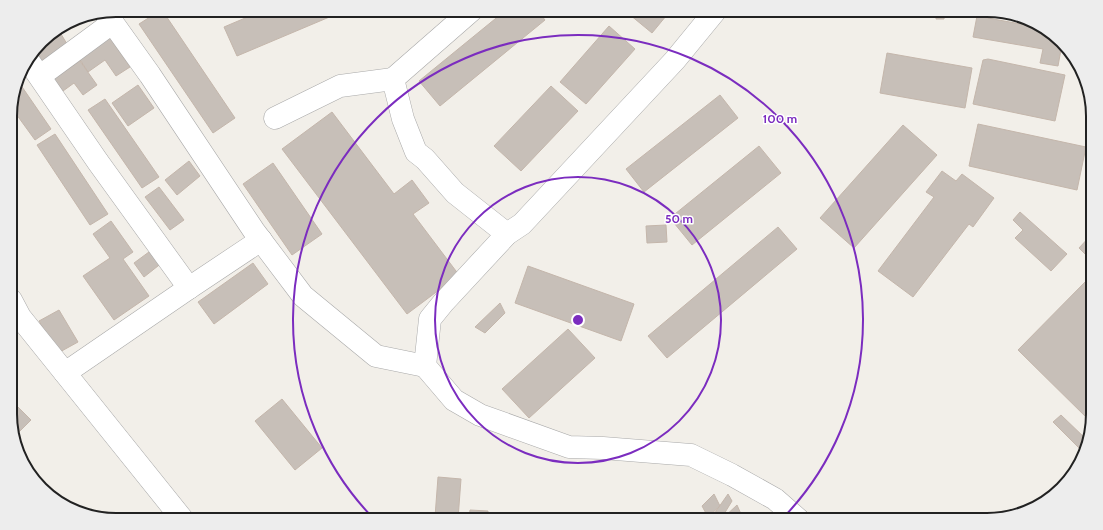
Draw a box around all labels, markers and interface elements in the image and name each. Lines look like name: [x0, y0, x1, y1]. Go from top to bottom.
text: 100 m: [763, 111, 797, 126]
text: 50 m: [665, 211, 693, 226]
centre of rings: [571, 313, 585, 327]

